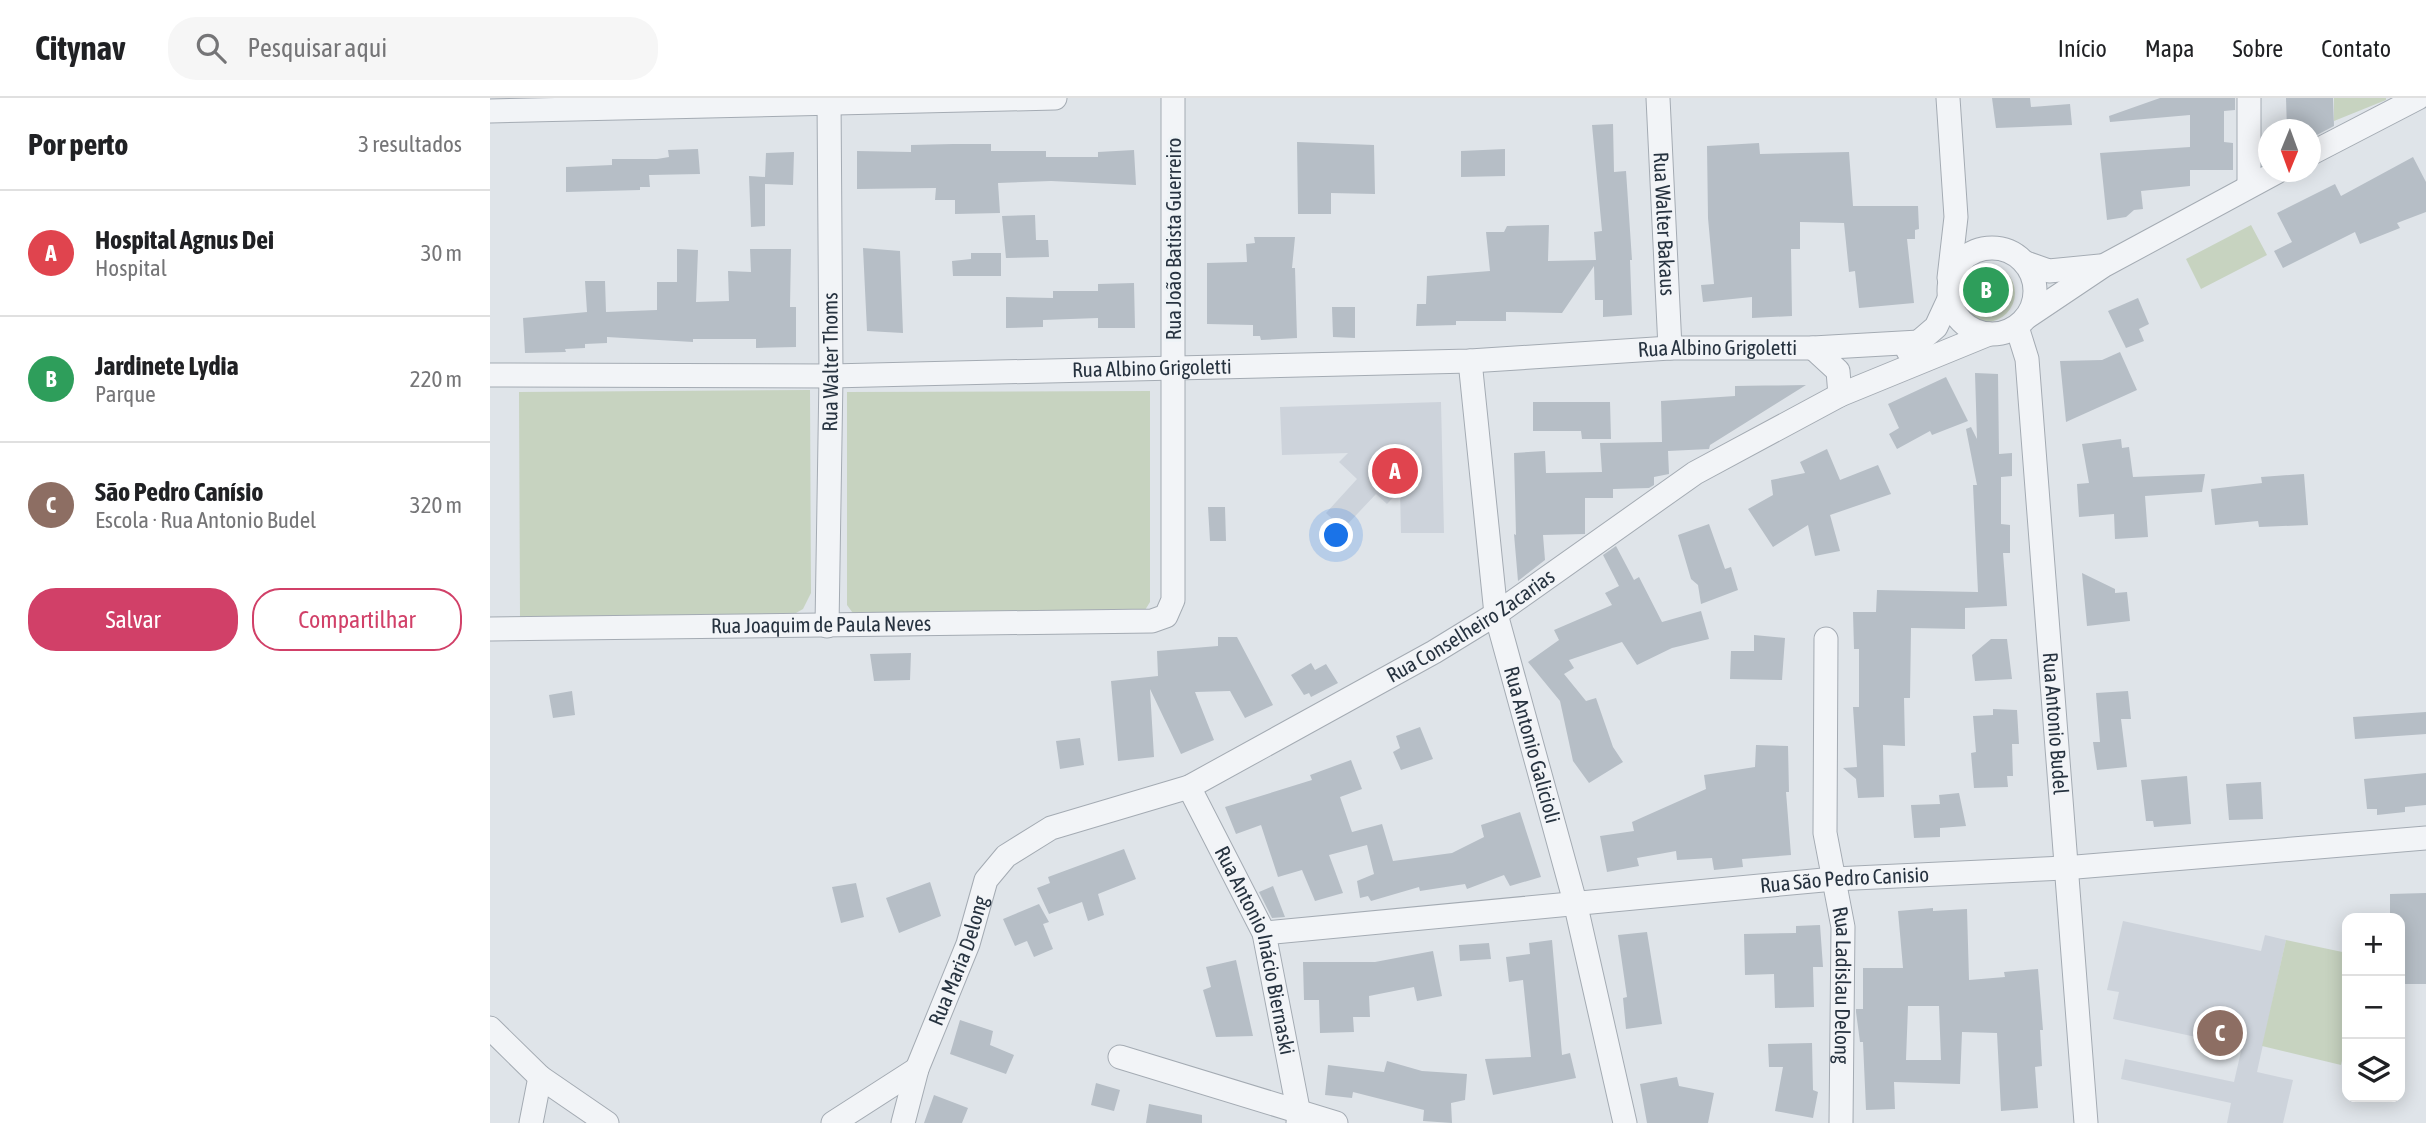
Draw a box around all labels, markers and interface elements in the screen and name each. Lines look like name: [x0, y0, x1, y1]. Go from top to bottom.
search box: [168, 17, 658, 80]
text: Citynav: [35, 29, 126, 67]
icon: search: [192, 29, 230, 67]
text: Pesquisar aqui: [248, 33, 387, 63]
text: Início: [2058, 35, 2107, 62]
text: Mapa: [2145, 35, 2195, 62]
text: Sobre: [2233, 35, 2283, 62]
text: Contato: [2321, 35, 2391, 62]
north arrow: [2258, 119, 2321, 182]
text: Por perto: [28, 127, 128, 161]
text: 3 resultados: [358, 131, 462, 157]
street label: Rua João Batista Guerreiro: [1161, 138, 1185, 340]
street label: Rua Walter Bakaus: [1650, 151, 1680, 296]
text: Hospital Agnus Dei: [95, 225, 274, 255]
text: A: [45, 240, 57, 266]
text: 30 m: [421, 240, 462, 266]
text: Hospital: [95, 255, 167, 281]
pin: B: [1963, 264, 2009, 316]
street label: Rua Walter Thoms: [817, 292, 842, 432]
street label: Rua Albino Grigoletti: [1637, 335, 1797, 361]
text: Jardinete Lydia: [95, 351, 239, 381]
street label: Rua Albino Grigoletti: [1072, 354, 1232, 381]
text: B: [46, 366, 56, 392]
text: 220 m: [410, 366, 462, 392]
text: Parque: [95, 381, 156, 407]
pin: A: [1372, 445, 1418, 497]
text: São Pedro Canísio: [95, 477, 263, 507]
text: C: [46, 492, 56, 518]
text: 320 m: [410, 492, 462, 518]
text: Escola · Rua Antonio Budel: [95, 507, 316, 533]
your location: [1319, 518, 1353, 552]
street label: Rua Conselheiro Zacarias: [1382, 563, 1559, 687]
button: Salvar: [28, 588, 238, 651]
button: Compartilhar: [252, 588, 462, 651]
street label: Rua Joaquim de Paula Neves: [711, 611, 931, 637]
street label: Rua Antonio Budel: [2039, 651, 2074, 796]
street label: Rua Antonio Galicioli: [1500, 663, 1566, 826]
street label: Rua Antonio Inácio Biernaski: [1210, 842, 1300, 1056]
street label: Rua São Pedro Canisio: [1759, 861, 1930, 897]
street label: Rua Maria Delong: [923, 893, 992, 1029]
street label: Rua Ladislau Delong: [1828, 904, 1856, 1064]
map controls: [2342, 913, 2405, 1102]
button: +: [2342, 913, 2405, 976]
button: −: [2342, 976, 2405, 1039]
pin: C: [2197, 1007, 2243, 1059]
button: layers: [2342, 1039, 2405, 1102]

